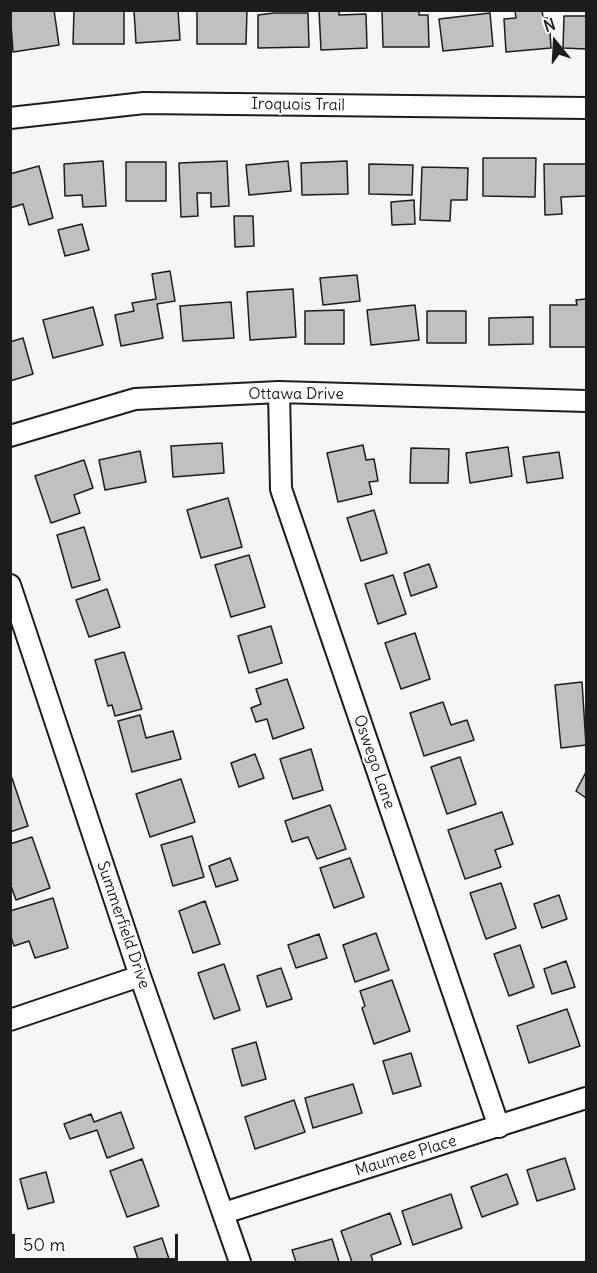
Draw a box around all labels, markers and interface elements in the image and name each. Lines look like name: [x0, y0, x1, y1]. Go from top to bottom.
north arrow: [525, 12, 585, 72]
text: N: [541, 14, 558, 36]
street label: Iroquois Trail: [251, 95, 345, 115]
street label: Ottawa Drive: [248, 384, 344, 404]
street label: Oswego Lane: [349, 712, 399, 812]
street label: Summerfield Drive: [92, 859, 154, 991]
street label: Maumee Place: [353, 1131, 459, 1181]
scale bar: [15, 1222, 182, 1260]
text: 50 m: [23, 1233, 65, 1256]

